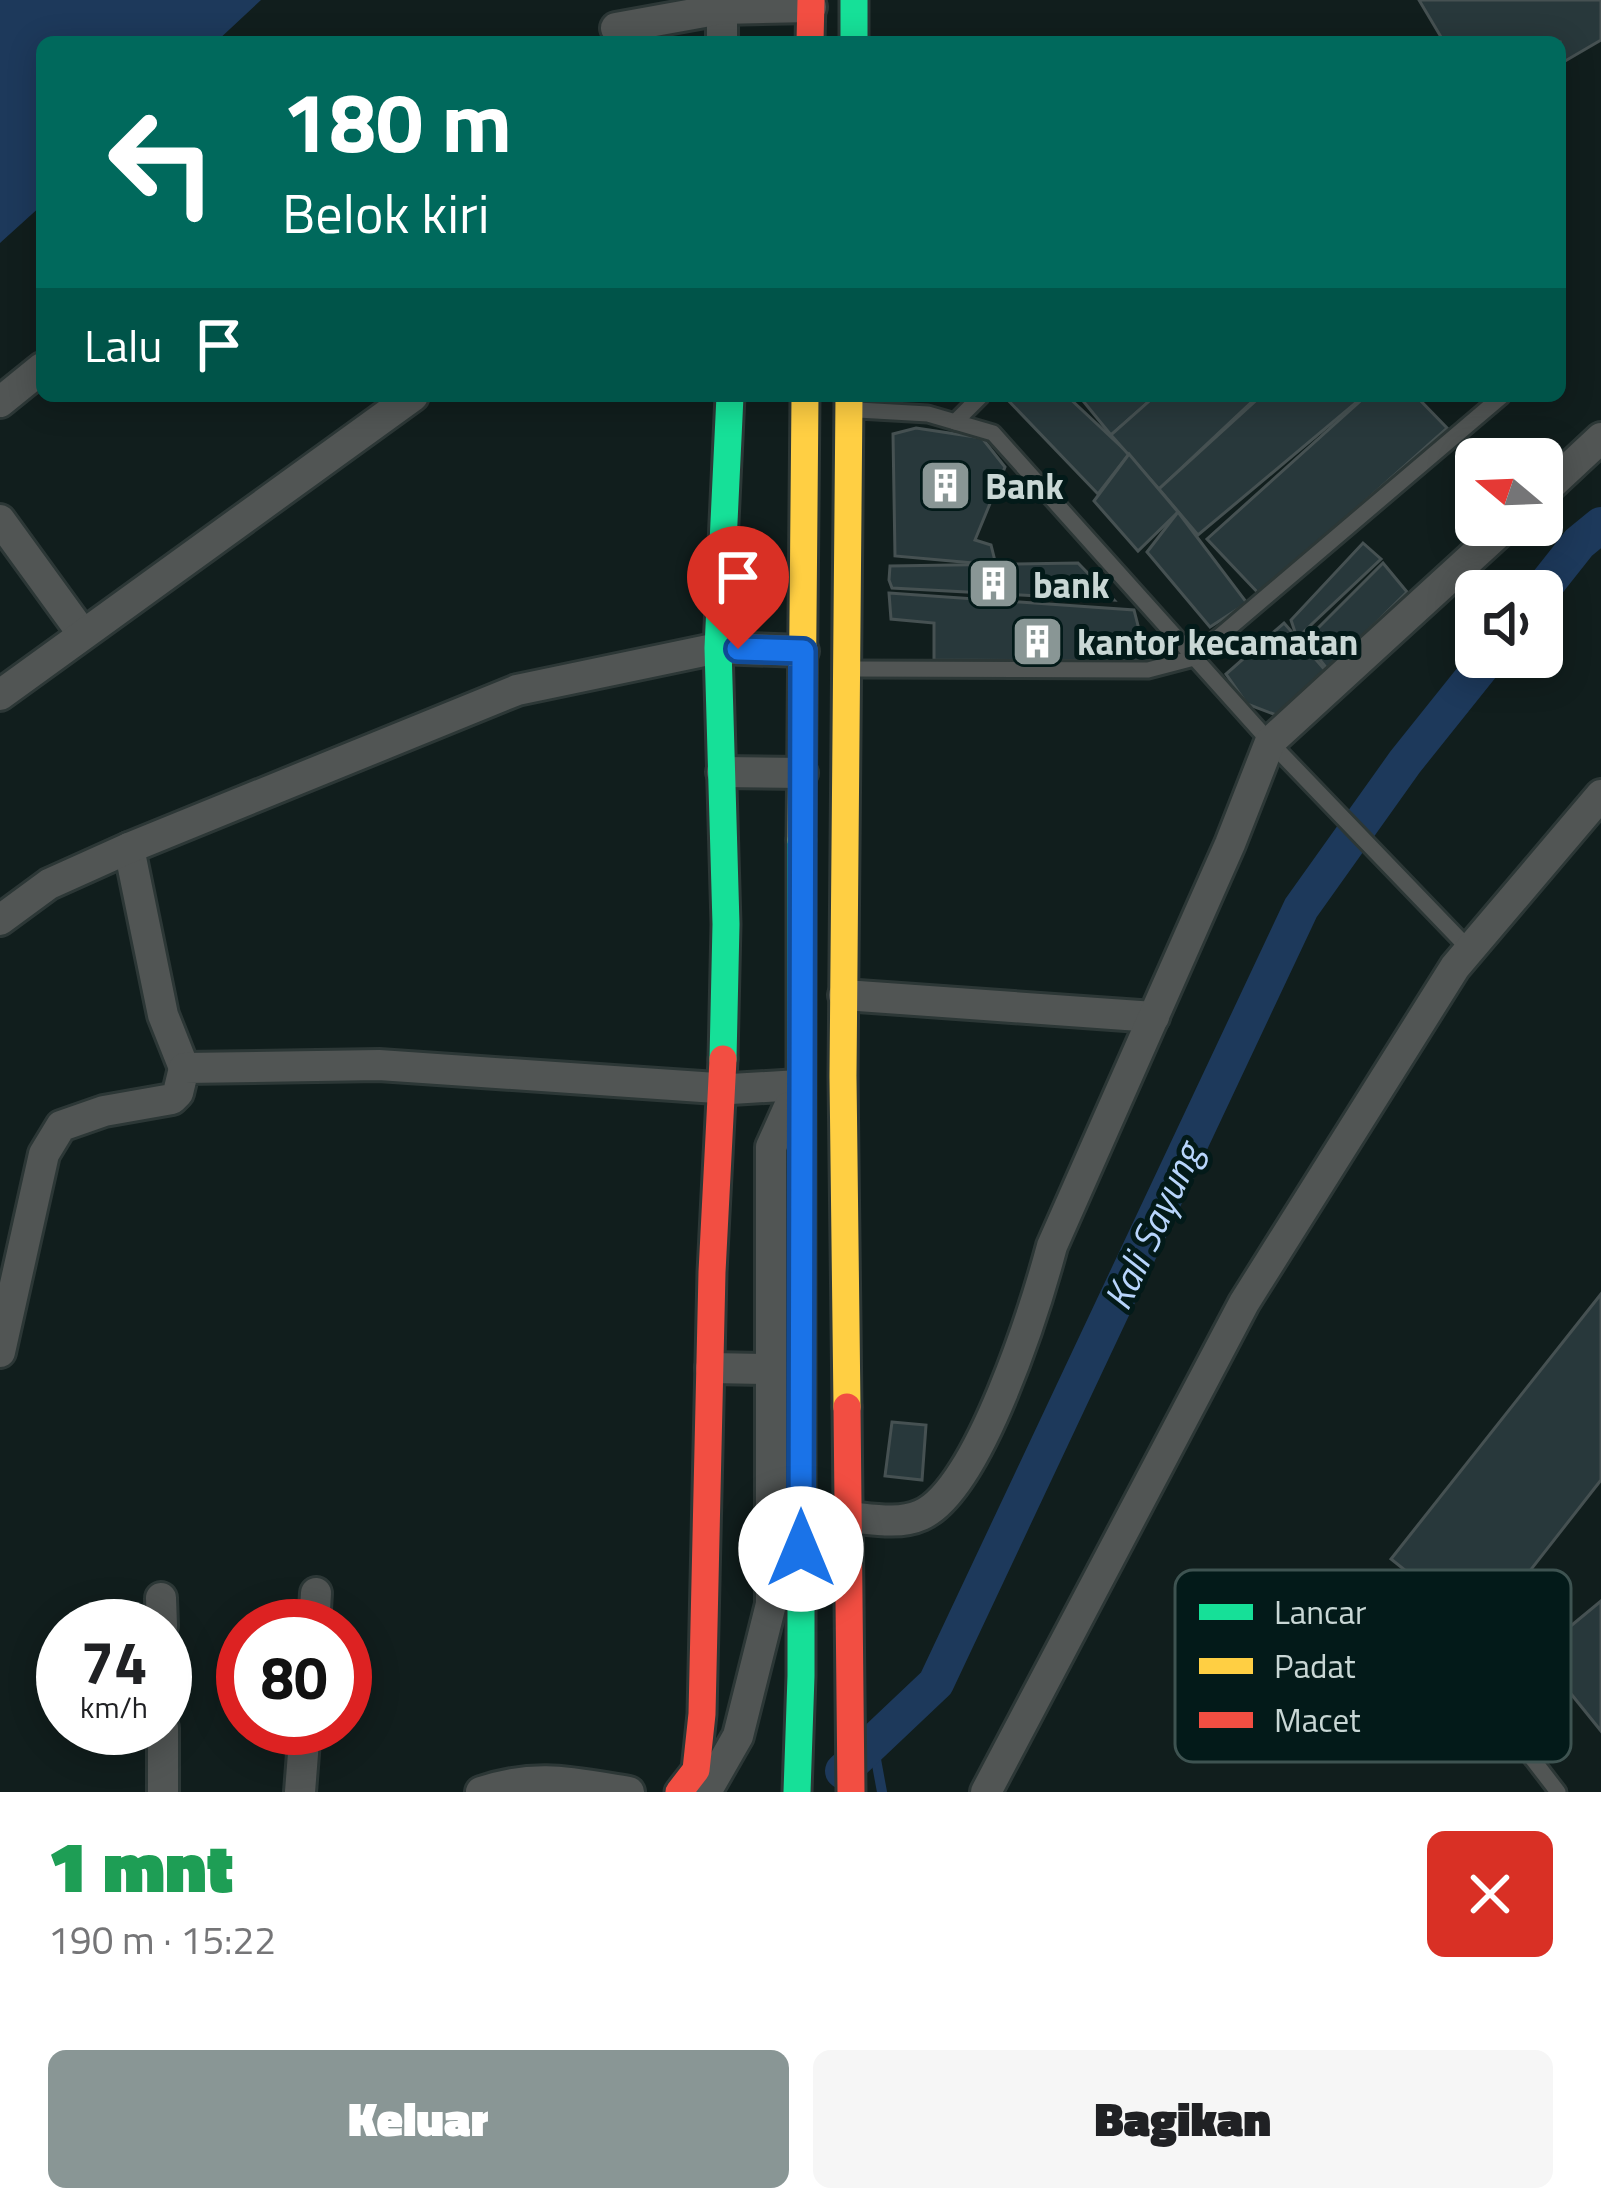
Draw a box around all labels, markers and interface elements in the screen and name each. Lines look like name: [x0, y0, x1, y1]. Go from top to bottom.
text: 180 m: [282, 57, 512, 185]
icon: left: [84, 84, 240, 240]
text: Belok kiri: [282, 172, 489, 254]
text: Lalu: [84, 311, 162, 379]
icon: arrive: [186, 312, 252, 378]
north arrow: [1455, 438, 1563, 546]
map controls: [1455, 438, 1563, 678]
building icon: Bank: [918, 457, 974, 513]
place label: Bank: [985, 458, 1064, 513]
pin: [687, 526, 789, 649]
icon: arrive: [705, 544, 771, 610]
building icon: bank: [966, 556, 1022, 612]
place label: bank: [1033, 557, 1110, 612]
button: sound: [1455, 570, 1563, 678]
building icon: kantor kecamatan: [1010, 613, 1066, 669]
place label: kantor kecamatan: [1077, 614, 1358, 669]
water label: Kali Sayung: [1088, 1129, 1218, 1319]
position arrow: [738, 1486, 864, 1612]
legend: [1175, 1570, 1571, 1762]
text: Lancar: [1274, 1587, 1366, 1637]
speed limit sign: 80: [216, 1599, 372, 1755]
text: 74: [80, 1616, 148, 1707]
text: Padat: [1274, 1641, 1356, 1691]
text: km/h: [80, 1684, 148, 1730]
text: Macet: [1274, 1695, 1361, 1745]
text: 1 mnt: [48, 1810, 233, 1920]
button: close: [1427, 1831, 1553, 1957]
text: 190 m · 15:22: [48, 1910, 276, 1969]
button: Keluar: [48, 2050, 789, 2188]
button: Bagikan: [813, 2050, 1553, 2188]

